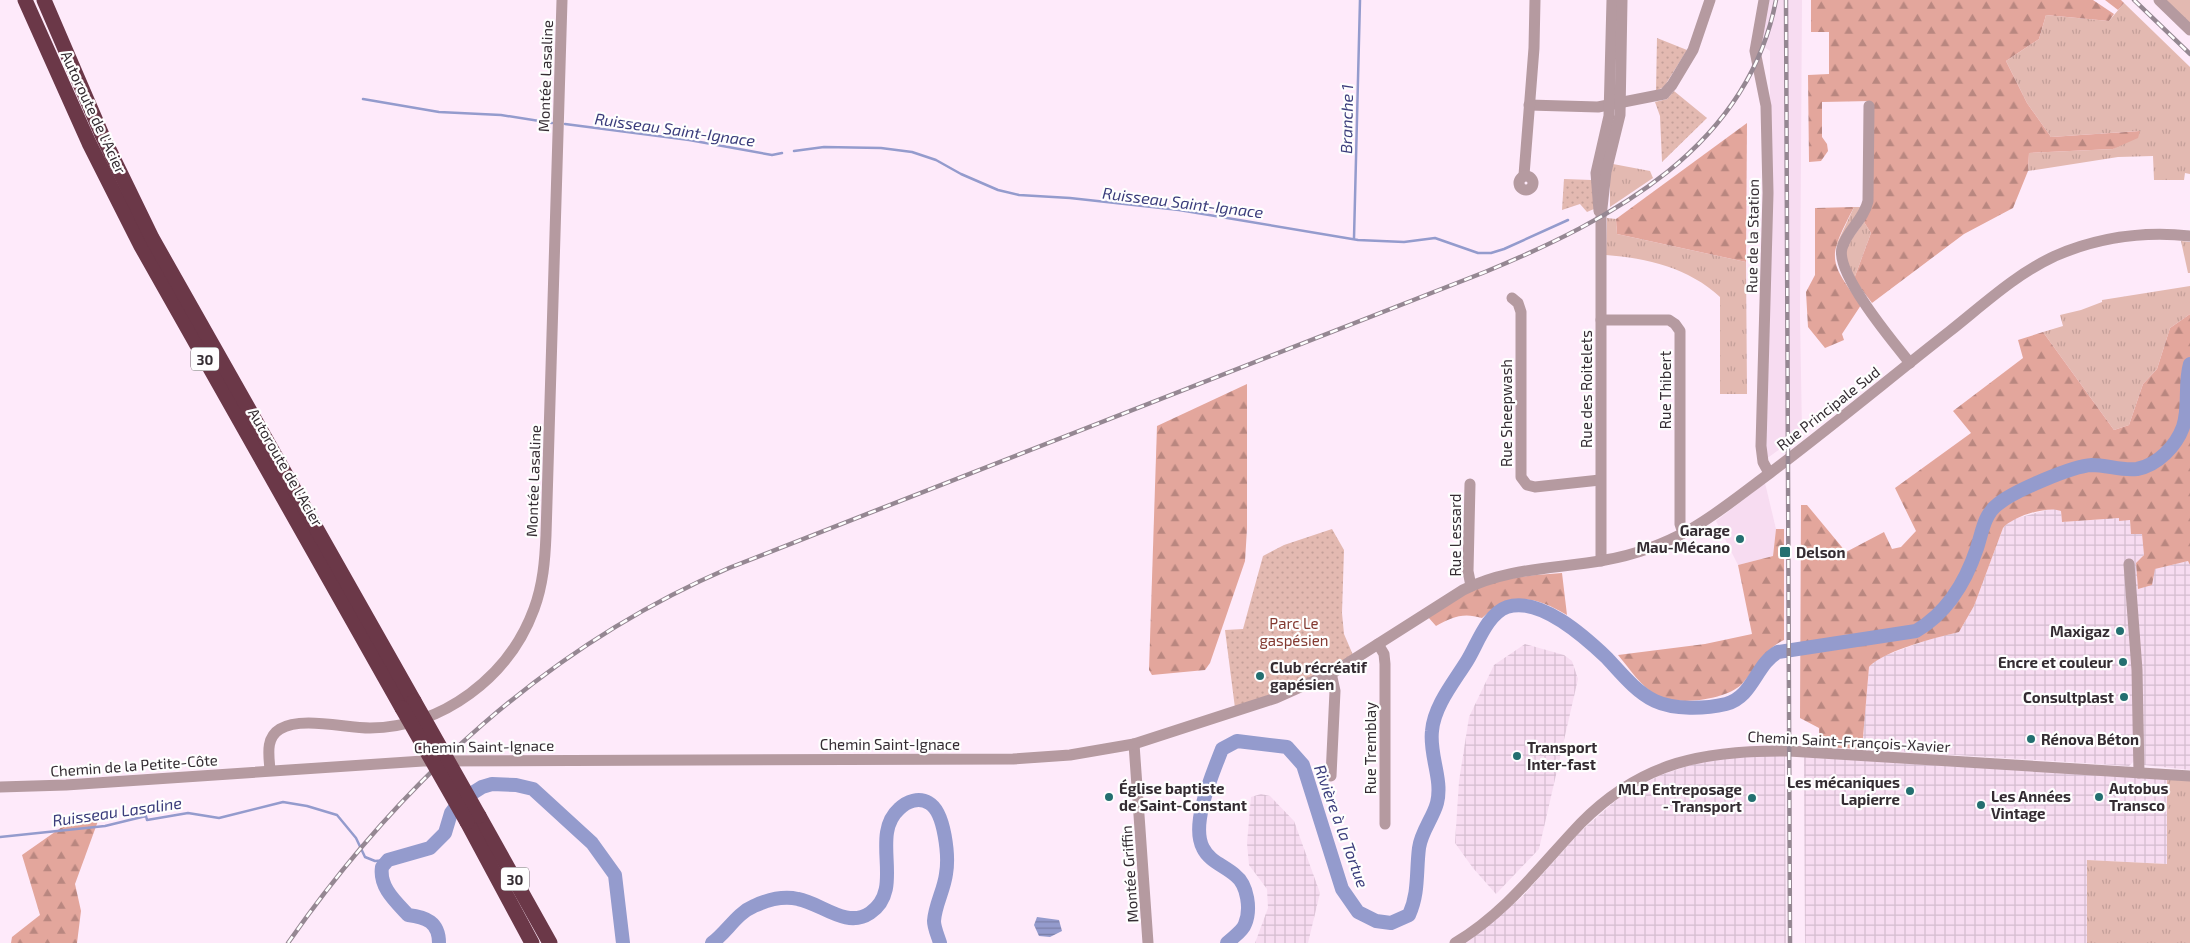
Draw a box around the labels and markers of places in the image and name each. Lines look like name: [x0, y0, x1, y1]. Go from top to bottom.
place label: Garage Mau-Mécano: [1636, 521, 1730, 556]
marker: Garage Mau-Mécano: [1734, 533, 1746, 545]
place label: Delson: [1796, 543, 1845, 561]
marker: Delson: [1778, 545, 1792, 559]
place label: Maxigaz: [2050, 622, 2110, 640]
marker: Maxigaz: [2114, 625, 2126, 637]
place label: Encre et couleur: [1998, 653, 2114, 671]
marker: Encre et couleur: [2117, 656, 2129, 668]
place label: Club récréatif gapésien: [1270, 658, 1368, 693]
marker: Club récréatif gapésien: [1254, 670, 1266, 682]
place label: Consultplast: [2023, 688, 2114, 706]
marker: Consultplast: [2118, 691, 2130, 703]
place label: Rénova Béton: [2041, 730, 2139, 748]
marker: Rénova Béton: [2025, 733, 2037, 745]
place label: Transport Inter-fast: [1527, 738, 1597, 773]
marker: Transport Inter-fast: [1511, 750, 1523, 762]
place label: Les mécaniques Lapierre: [1787, 773, 1900, 808]
place label: Église baptiste de Saint-Constant: [1119, 778, 1247, 814]
place label: Autobus Transco: [2109, 779, 2168, 814]
place label: MLP Entreposage - Transport: [1618, 780, 1742, 815]
marker: Les mécaniques Lapierre: [1904, 785, 1916, 797]
place label: Les Années Vintage: [1991, 787, 2071, 822]
marker: Église baptiste de Saint-Constant: [1103, 791, 1115, 803]
marker: Autobus Transco: [2093, 791, 2105, 803]
marker: MLP Entreposage - Transport: [1746, 792, 1758, 804]
marker: Les Années Vintage: [1975, 799, 1987, 811]

